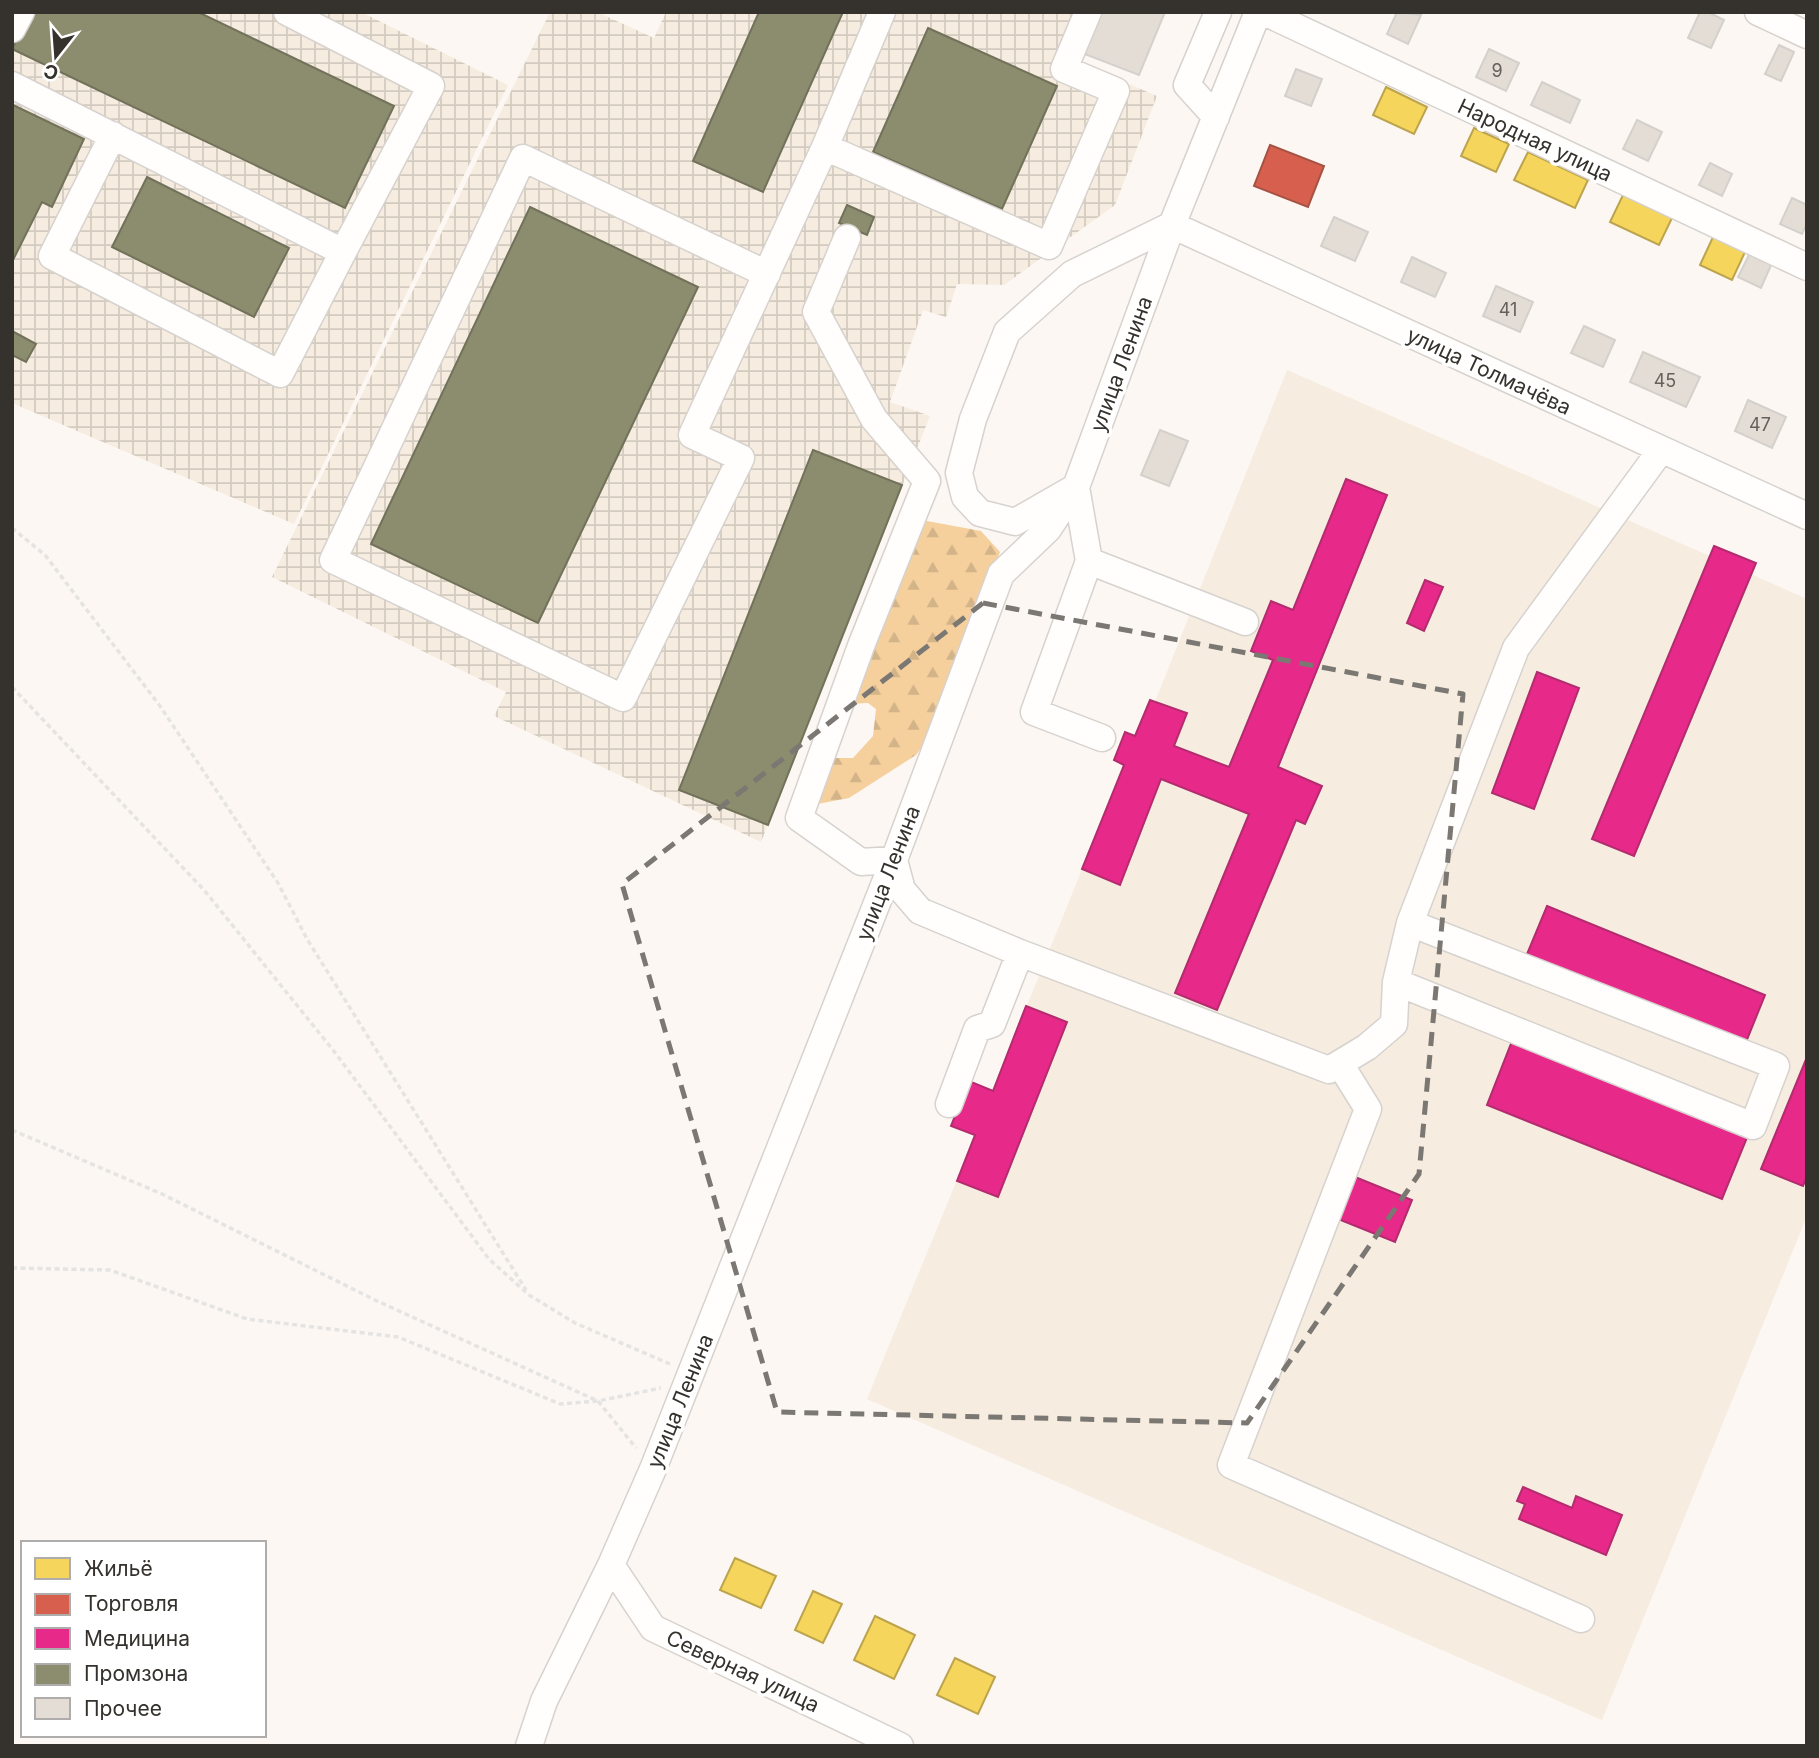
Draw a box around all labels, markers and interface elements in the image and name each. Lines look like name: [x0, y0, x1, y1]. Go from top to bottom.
north arrow: [21, 21, 91, 91]
text: С: [41, 59, 61, 85]
house number: 9: [1491, 60, 1503, 81]
street label: Народная улица: [1454, 93, 1616, 187]
street label: улица Ленина: [1085, 293, 1157, 435]
house number: 41: [1499, 299, 1517, 320]
street label: улица Толмачёва: [1403, 322, 1575, 420]
house number: 45: [1654, 370, 1676, 391]
house number: 47: [1749, 414, 1771, 435]
street label: улица Ленина: [851, 802, 925, 944]
street label: улица Ленина: [642, 1330, 718, 1472]
legend: [21, 1541, 266, 1737]
text: Жильё: [84, 1556, 153, 1581]
text: Торговля: [84, 1591, 178, 1616]
street label: Северная улица: [663, 1625, 823, 1717]
text: Медицина: [84, 1626, 190, 1651]
text: Промзона: [84, 1661, 188, 1686]
text: Прочее: [84, 1696, 162, 1721]

